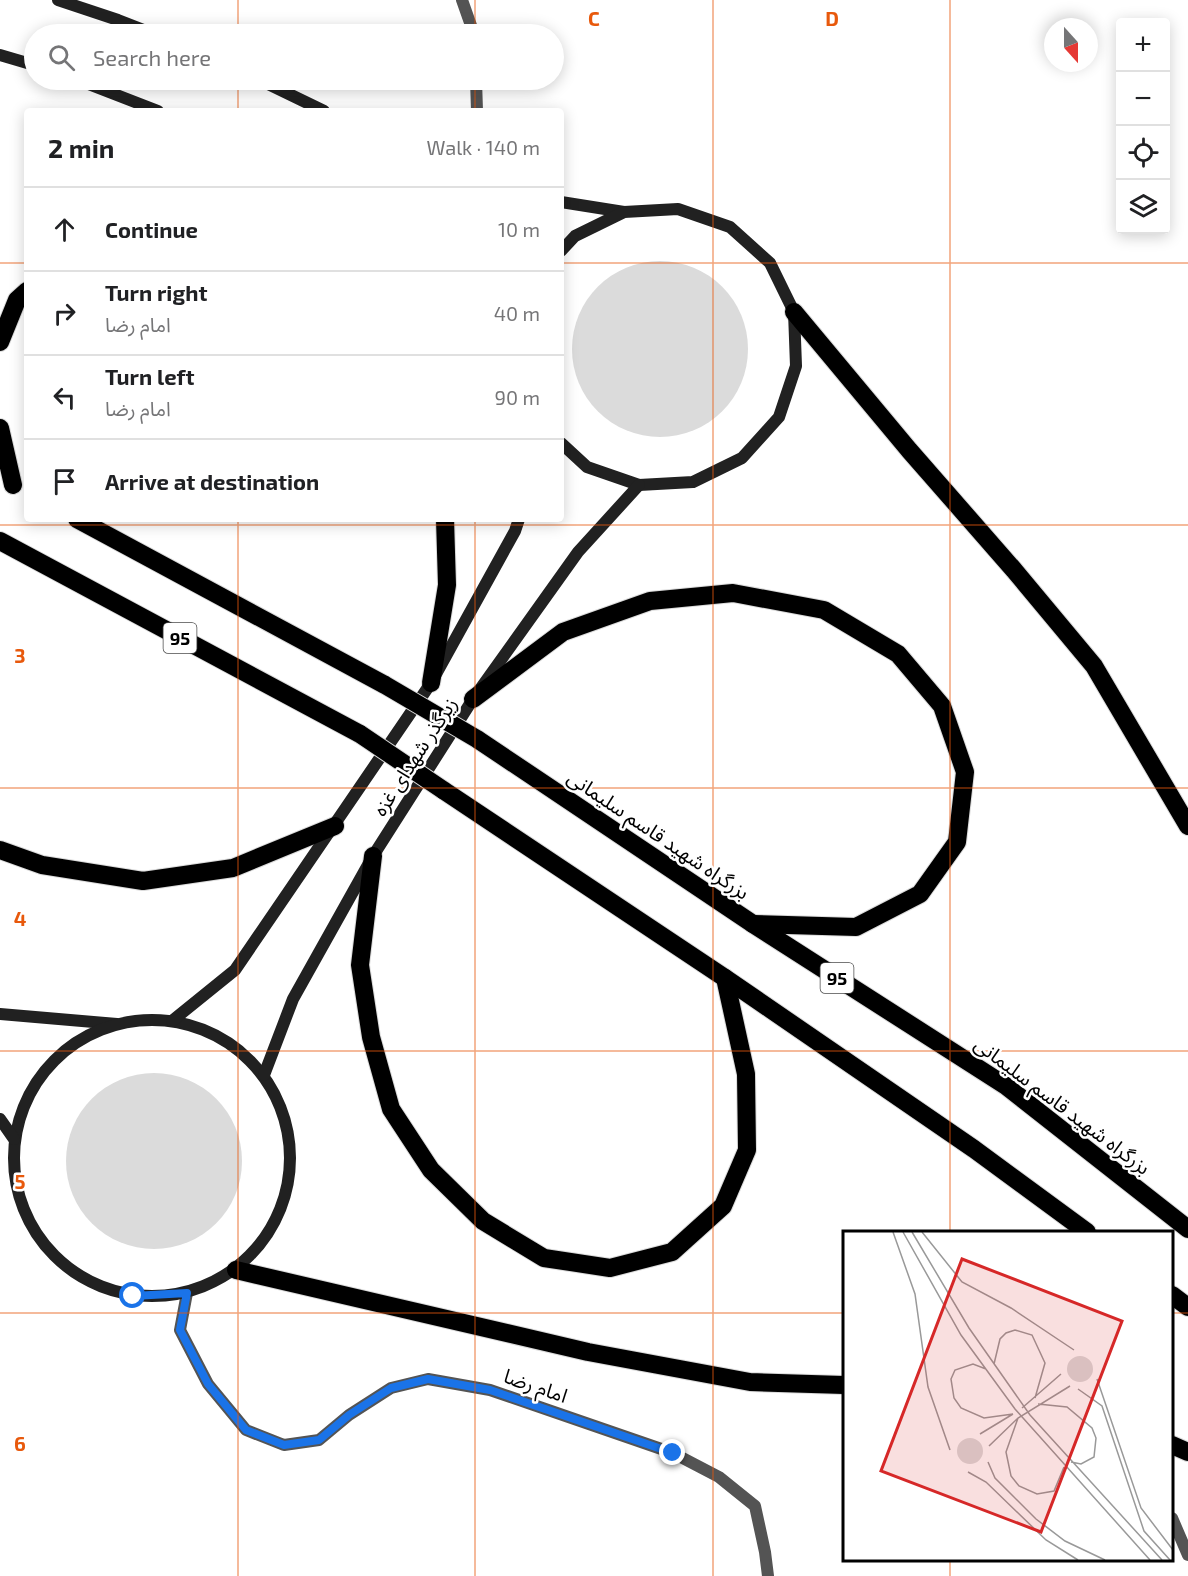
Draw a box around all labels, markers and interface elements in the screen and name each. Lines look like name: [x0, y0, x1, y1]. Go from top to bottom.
text: C: [588, 6, 600, 30]
text: D: [825, 6, 839, 30]
north arrow: [1044, 18, 1098, 72]
map controls: [1116, 18, 1170, 234]
button: +: [1116, 18, 1170, 72]
search box: [24, 24, 564, 90]
icon: search: [45, 41, 78, 74]
text: Search here: [93, 44, 211, 70]
button: −: [1116, 72, 1170, 126]
button: locate: [1116, 126, 1170, 180]
text: 2 min: [48, 132, 114, 163]
text: Walk · 140 m: [426, 135, 540, 159]
button: layers: [1116, 180, 1170, 234]
icon: ahead: [48, 213, 81, 246]
text: Continue: [105, 216, 198, 242]
text: 10 m: [498, 217, 540, 241]
text: Turn right: [105, 279, 207, 305]
icon: right: [48, 297, 81, 330]
text: 40 m: [494, 301, 540, 325]
text: امام رضا: [105, 312, 171, 336]
text: Turn left: [105, 363, 194, 389]
icon: left: [48, 381, 81, 414]
text: 90 m: [495, 385, 540, 409]
text: امام رضا: [105, 396, 171, 420]
icon: arrive: [48, 465, 81, 498]
text: Arrive at destination: [105, 468, 319, 494]
road number: 95: [164, 623, 196, 653]
text: 3: [14, 643, 26, 667]
street label: زیرگذر شهدای غزه: [367, 692, 462, 820]
street label: بزرگراه شهید قاسم سلیمانی: [561, 764, 754, 907]
text: 4: [14, 906, 27, 930]
road number: 95: [820, 963, 854, 993]
street label: بزرگراه شهید قاسم سلیمانی: [968, 1031, 1156, 1182]
text: 5: [14, 1169, 26, 1193]
inset map: [843, 1231, 1173, 1561]
route start: [119, 1282, 145, 1308]
street label: امام رضا: [500, 1363, 571, 1411]
text: 6: [14, 1431, 26, 1455]
route end: [659, 1439, 685, 1465]

